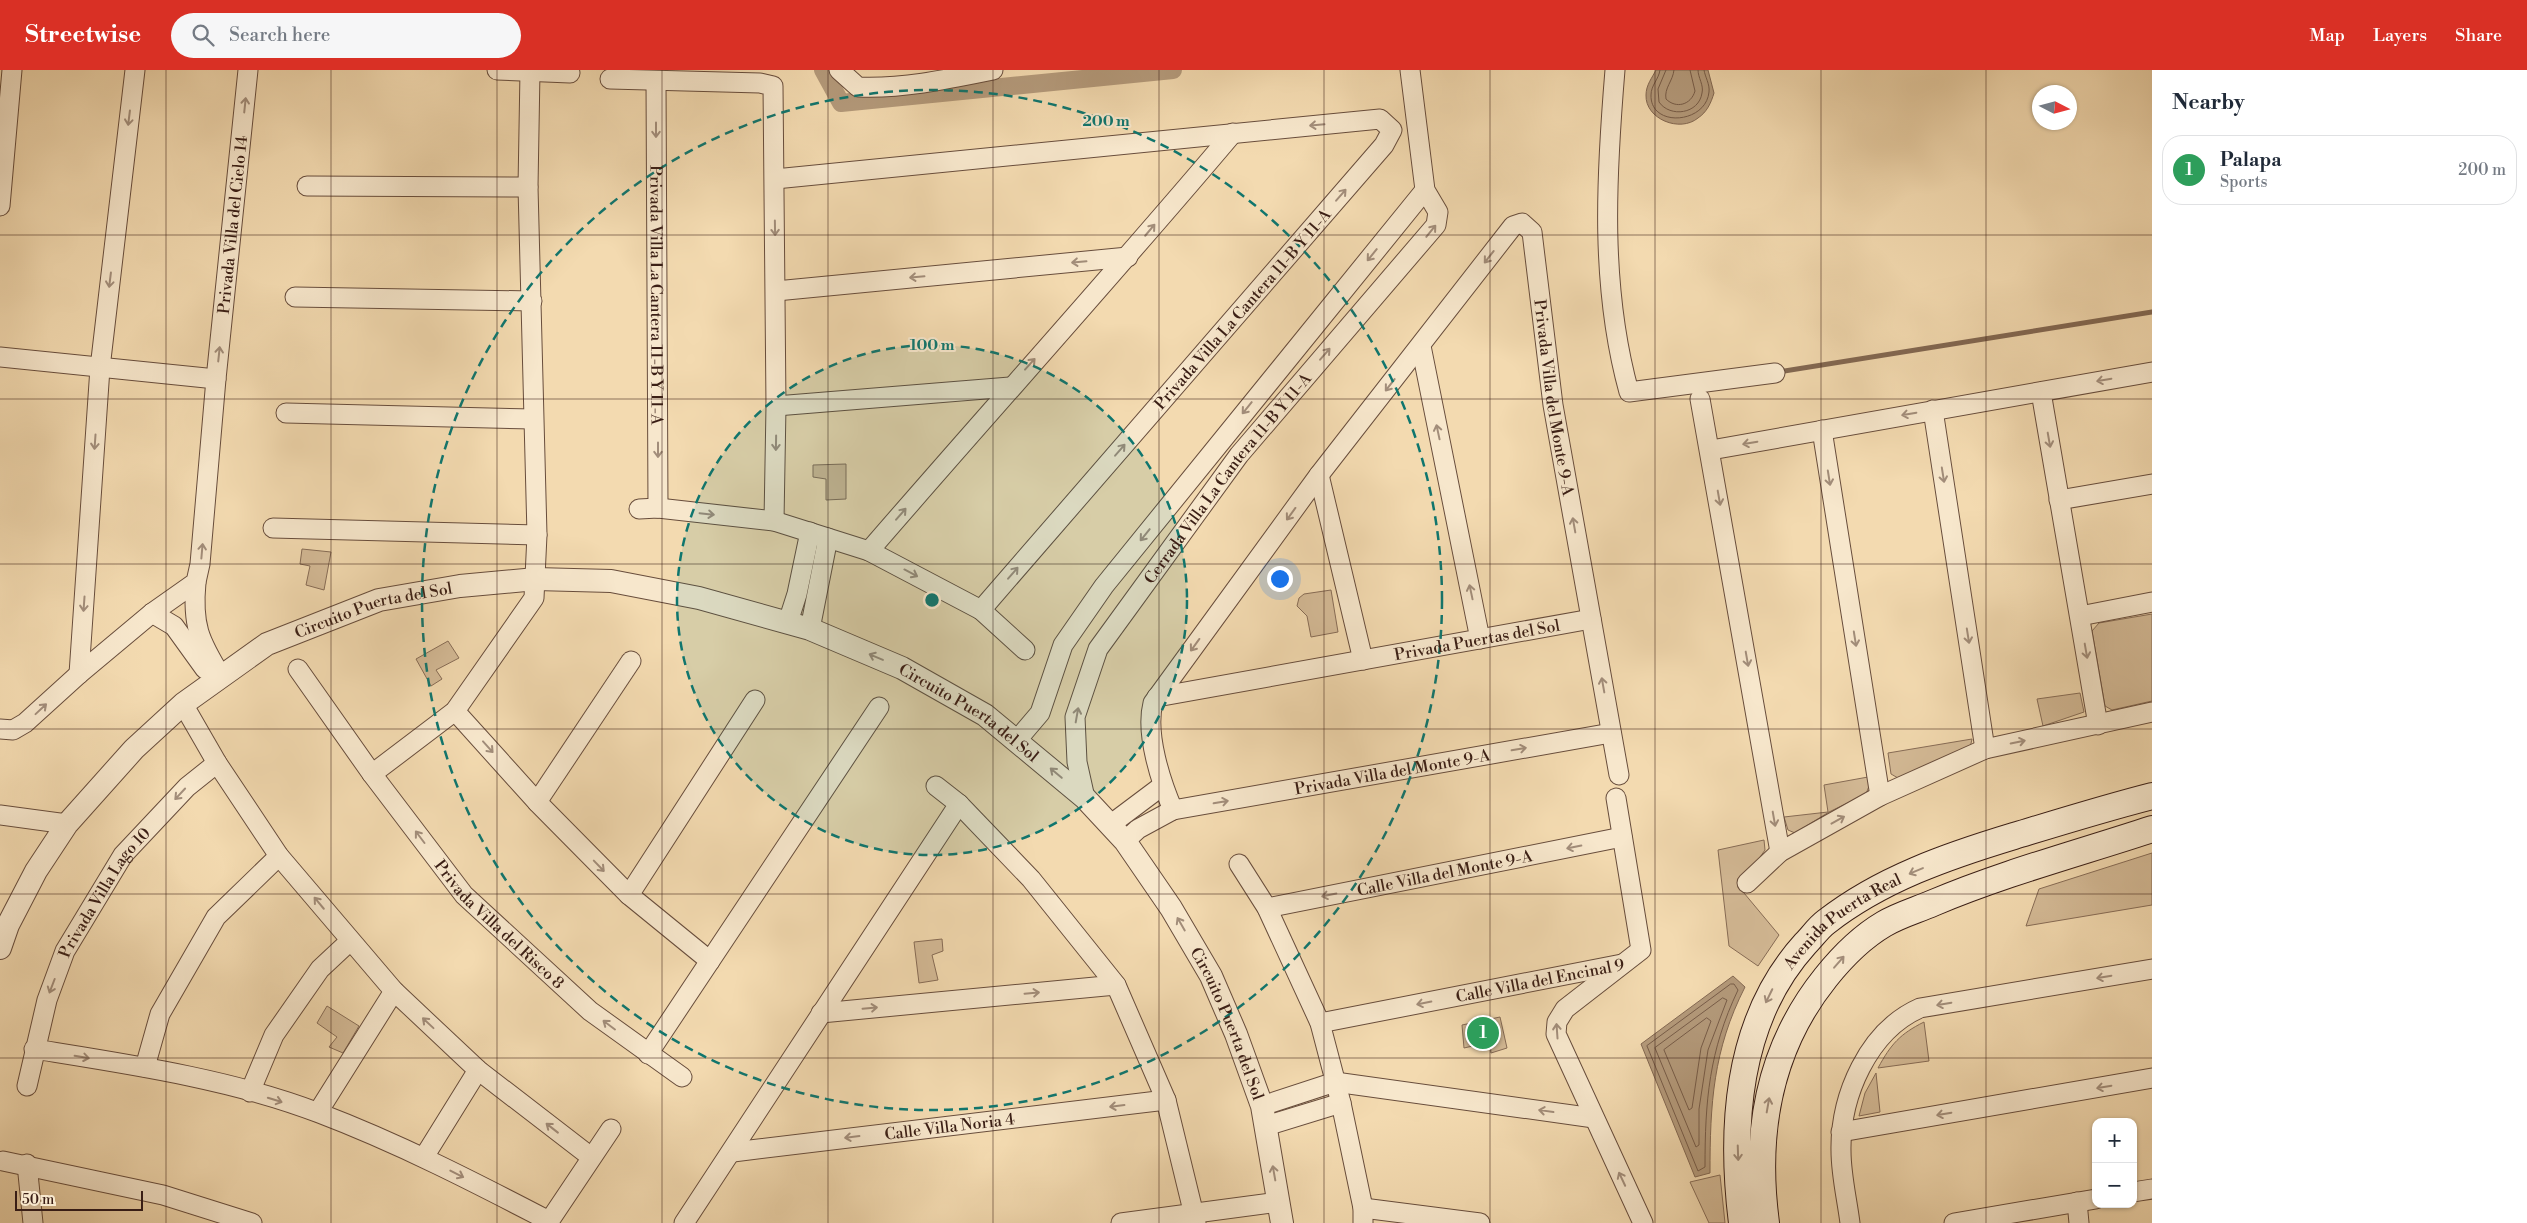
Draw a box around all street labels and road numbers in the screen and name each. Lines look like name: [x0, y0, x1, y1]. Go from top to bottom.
street label: Privada Villa del Cielo 14: [214, 134, 252, 315]
street label: Privada Villa La Cantera 11-B Y 11-A: [645, 165, 667, 426]
street label: Privada Villa La Cantera 11-B Y 11-A: [1150, 204, 1336, 414]
street label: Privada Villa del Monte 9-A: [1529, 298, 1578, 498]
street label: Cerrada Villa La Cantera 11-B Y 11-A: [1140, 368, 1316, 588]
street label: Circuito Puerta del Sol: [292, 578, 454, 643]
street label: Privada Puertas del Sol: [1393, 616, 1562, 665]
street label: Circuito Puerta del Sol: [895, 659, 1043, 767]
street label: Privada Villa del Monte 9-A: [1293, 745, 1493, 799]
street label: Privada Villa Lago 10: [54, 823, 155, 960]
street label: Calle Villa del Monte 9-A: [1355, 846, 1535, 901]
street label: Privada Villa del Risco 8: [430, 856, 568, 993]
street label: Avenida Puerta Real: [1779, 869, 1905, 974]
street label: Circuito Puerta del Sol: [1185, 944, 1268, 1103]
street label: Calle Villa del Encinal 9: [1454, 955, 1626, 1007]
street label: Calle Villa Noria 4: [883, 1109, 1016, 1145]

